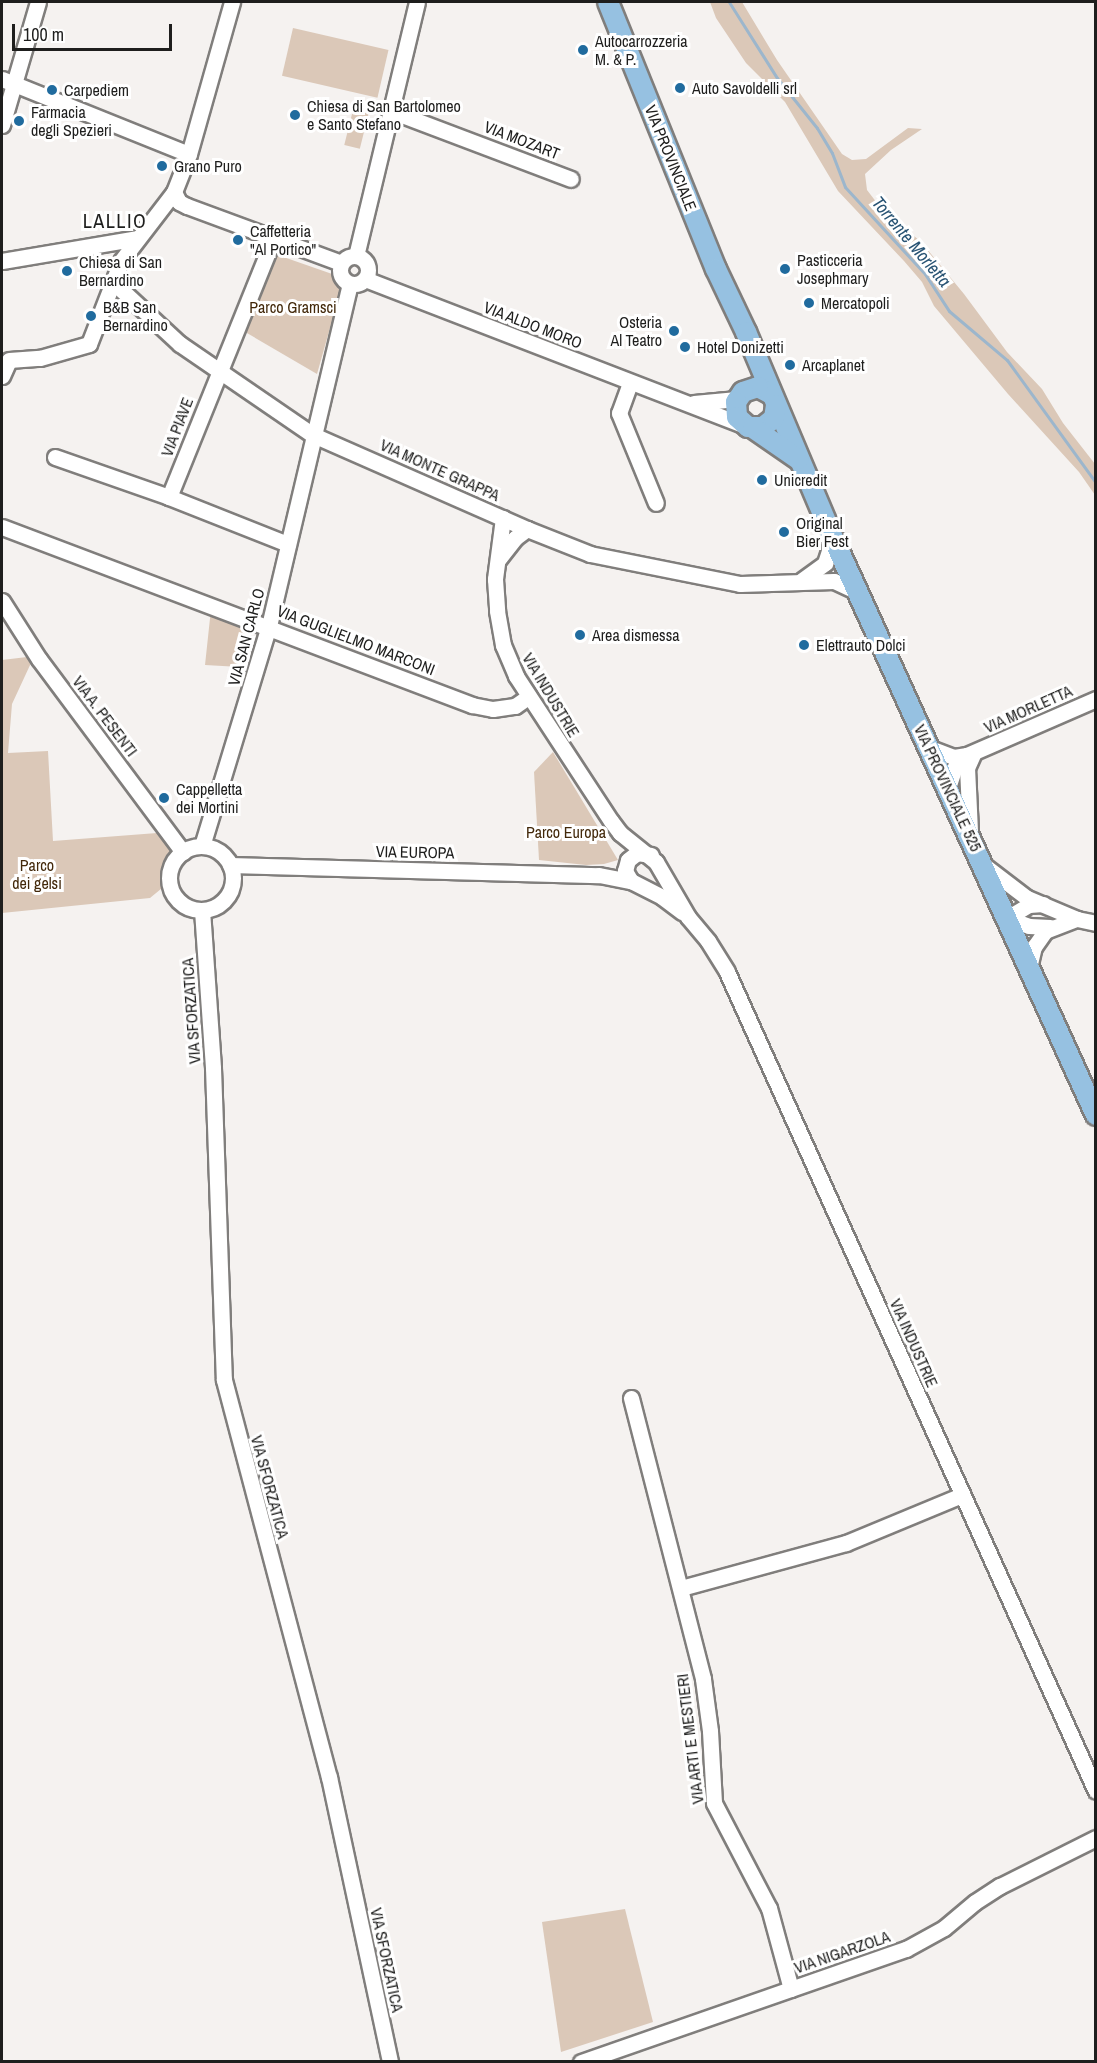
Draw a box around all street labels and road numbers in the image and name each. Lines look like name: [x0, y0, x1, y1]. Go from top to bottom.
street label: VIA PROVINCIALE: [641, 102, 701, 214]
street label: VIA MOZART: [481, 117, 563, 163]
street label: VIA ALDO MORO: [481, 297, 585, 353]
street label: VIA PIAVE: [157, 394, 197, 460]
street label: VIA MONTE GRAPPA: [377, 435, 503, 505]
street label: VIA SAN CARLO: [224, 586, 268, 688]
street label: VIA GUGLIELMO MARCONI: [274, 601, 438, 679]
street label: VIA INDUSTRIE: [518, 649, 584, 741]
street label: VIA A. PESENTI: [68, 671, 142, 761]
street label: VIA MORLETTA: [981, 681, 1075, 737]
street label: VIA PROVINCIALE 525: [910, 721, 986, 855]
street label: VIA EUROPA: [375, 842, 455, 862]
street label: VIA SFORZATICA: [178, 957, 204, 1065]
street label: VIA INDUSTRIE: [886, 1295, 942, 1391]
street label: VIA SFORZATICA: [247, 1433, 293, 1541]
street label: VIA ARTI E MESTIERI: [672, 1672, 708, 1806]
street label: VIA SFORZATICA: [366, 1906, 408, 2014]
street label: VIA NIGARZOLA: [791, 1927, 893, 1977]

